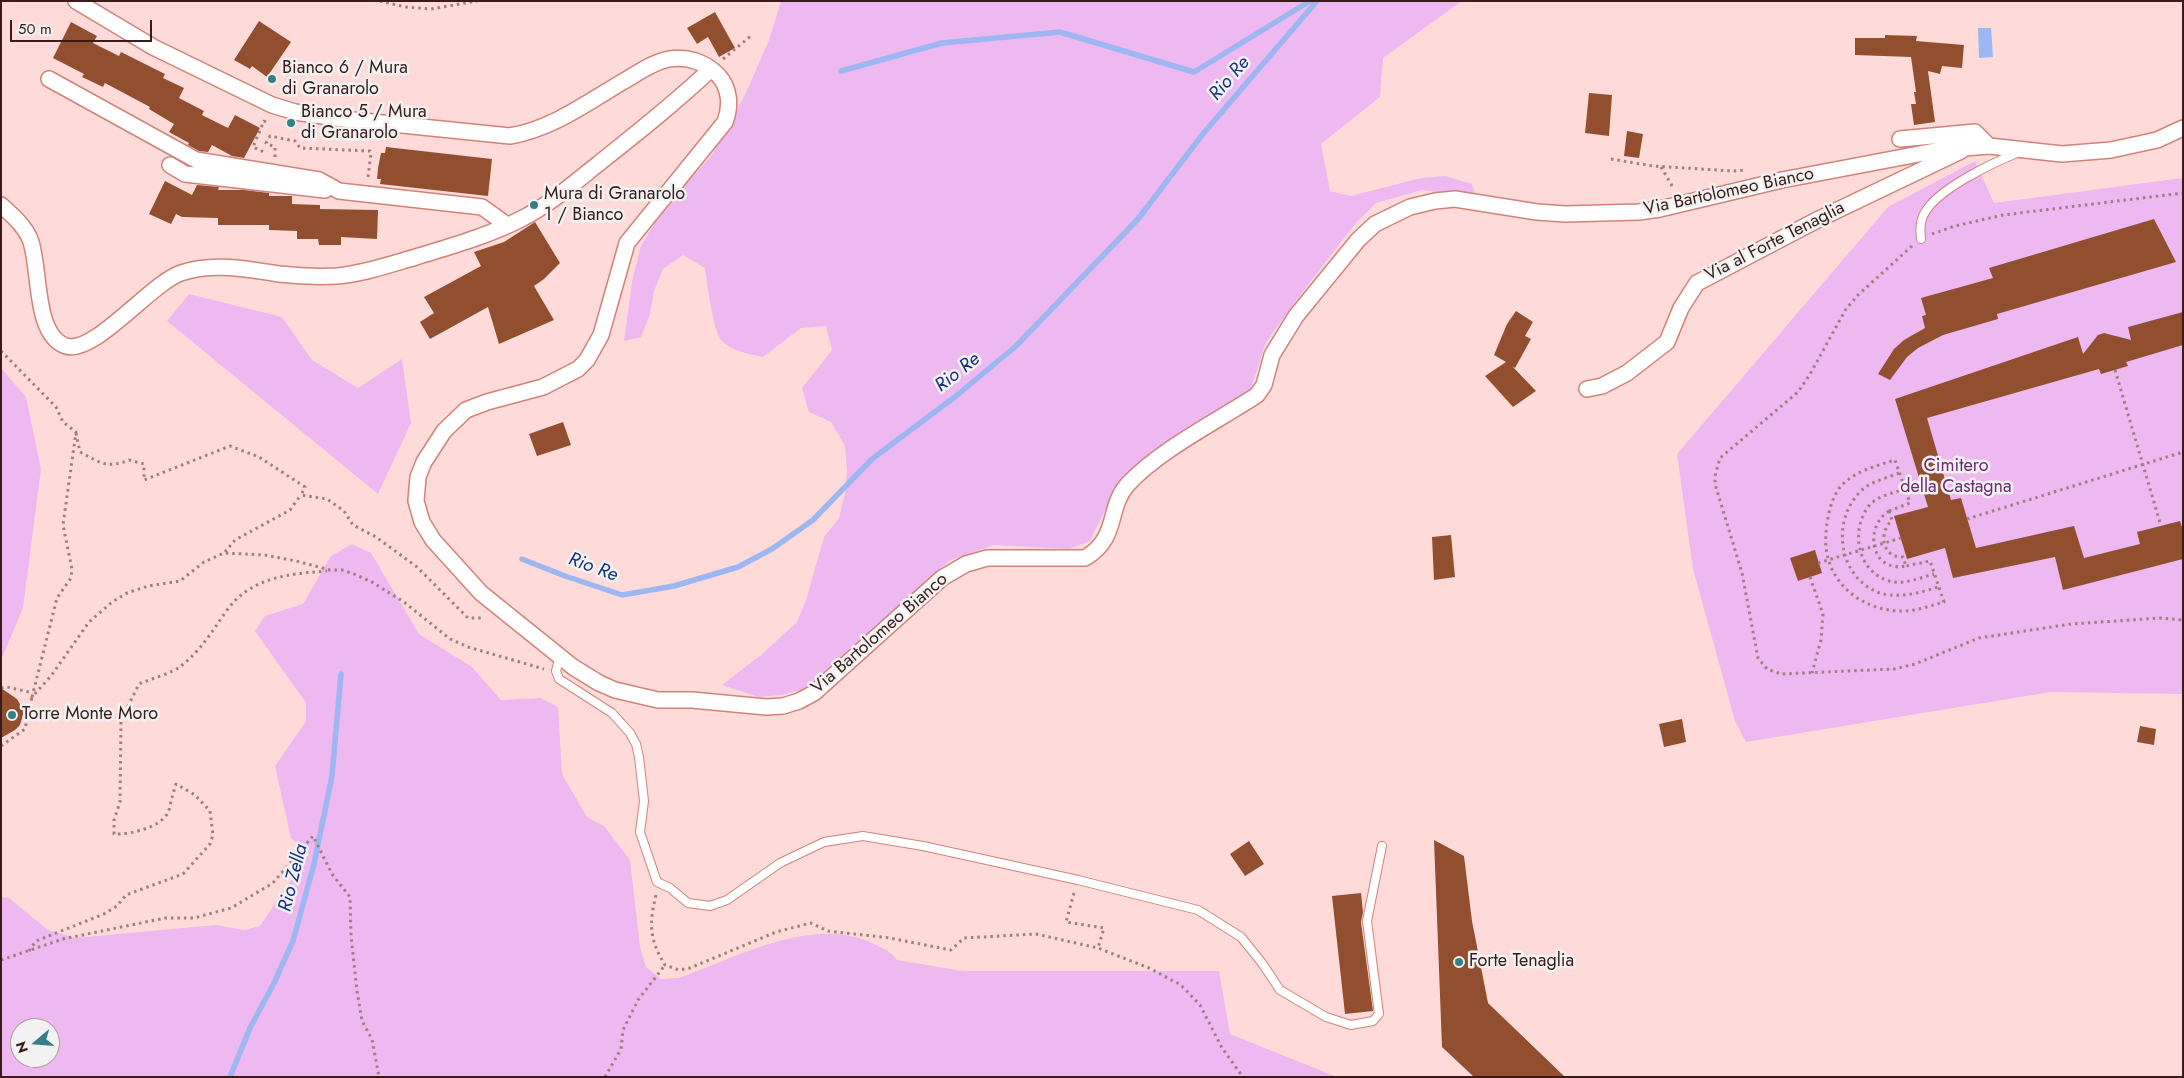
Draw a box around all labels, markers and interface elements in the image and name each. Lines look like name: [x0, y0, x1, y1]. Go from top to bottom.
scale bar: [12, 10, 155, 42]
text: 50 m: [18, 18, 52, 40]
water label: Rio Re: [1205, 52, 1255, 106]
place label: Bianco 6 / Mura di Granarolo: [282, 58, 408, 100]
marker: Bianco 6 / Mura di Granarolo: [266, 73, 278, 85]
place label: Bianco 5 / Mura di Granarolo: [301, 102, 427, 144]
marker: Bianco 5 / Mura di Granarolo: [285, 117, 297, 129]
street label: Via Bartolomeo Bianco: [1642, 163, 1816, 221]
place label: Mura di Granarolo 1 / Bianco: [544, 184, 685, 226]
street label: Via al Forte Tenaglia: [1702, 197, 1848, 287]
marker: Mura di Granarolo 1 / Bianco: [528, 199, 540, 211]
water label: Rio Re: [931, 348, 985, 398]
park label: Cimitero della Castagna: [1900, 456, 2012, 498]
water label: Rio Re: [565, 549, 621, 587]
street label: Via Bartolomeo Bianco: [807, 569, 953, 699]
place label: Torre Monte Moro: [22, 704, 158, 726]
marker: Torre Monte Moro: [6, 709, 18, 721]
water label: Rio Zella: [275, 842, 313, 914]
place label: Forte Tenaglia: [1469, 951, 1574, 973]
marker: Forte Tenaglia: [1453, 956, 1465, 968]
north arrow: [10, 1018, 60, 1068]
text: N: [10, 1039, 33, 1056]

